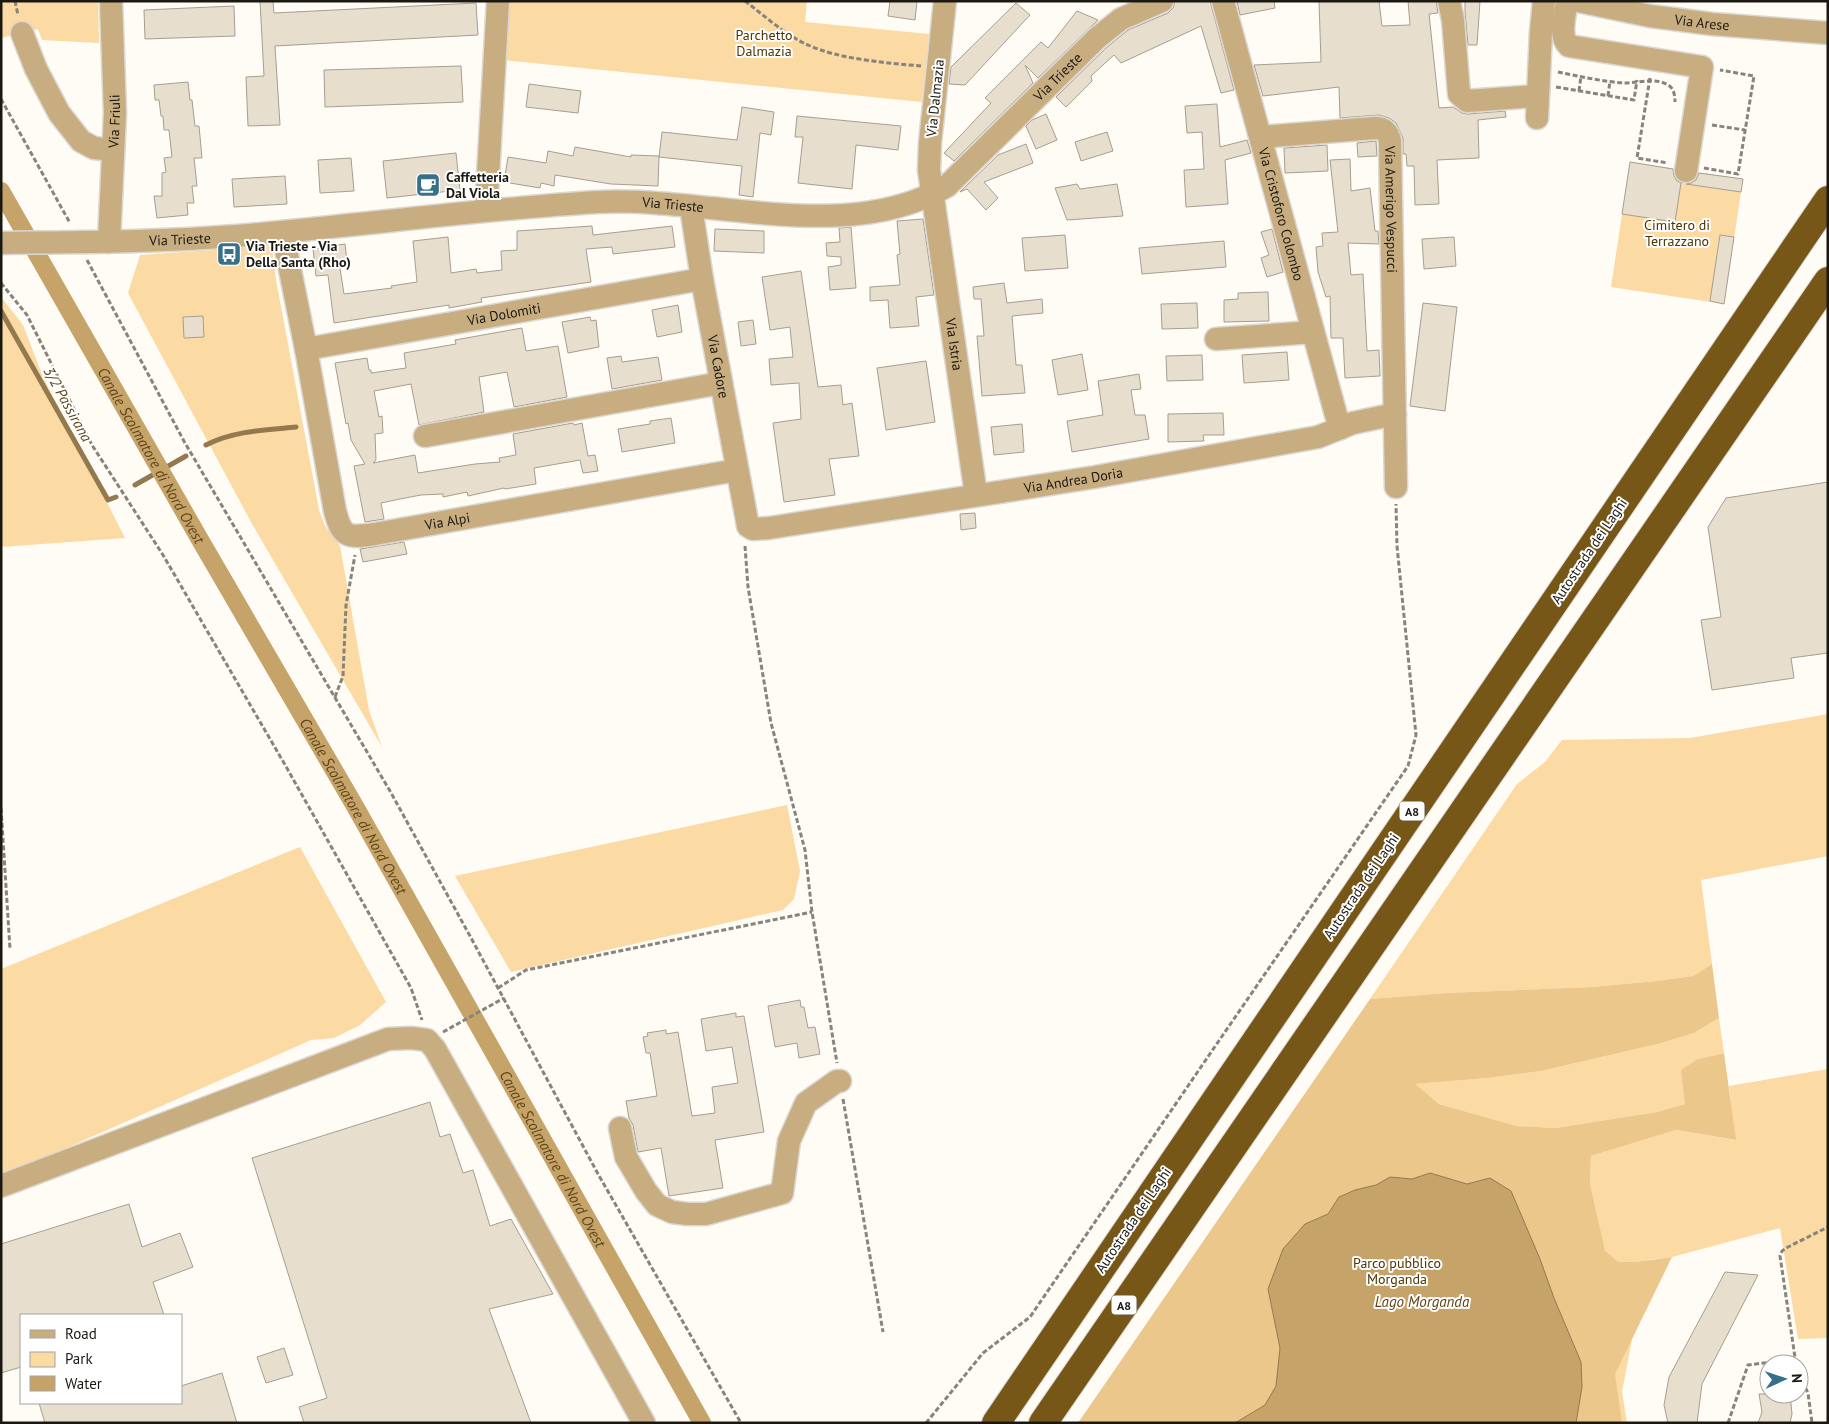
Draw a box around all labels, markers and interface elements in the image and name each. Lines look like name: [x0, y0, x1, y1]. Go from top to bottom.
street label: Via Arese: [1673, 10, 1730, 34]
park label: Parchetto Dalmazia: [736, 26, 792, 60]
street label: Via Trieste: [1029, 49, 1086, 105]
street label: Via Dalmazia: [922, 58, 948, 139]
street label: Via Friuli: [104, 94, 124, 149]
street label: Via Cristoforo Colombo: [1254, 145, 1308, 283]
street label: Via Amerigo Vespucci: [1381, 145, 1401, 273]
place label: Caffetteria Dal Viola: [446, 168, 509, 202]
cafe icon: Caffetteria Dal Viola: [415, 172, 441, 198]
street label: Via Trieste: [641, 193, 705, 216]
park label: Cimitero di Terrazzano: [1644, 216, 1710, 250]
street label: Via Trieste: [148, 229, 211, 250]
place label: Via Trieste - Via Della Santa (Rho): [245, 237, 351, 271]
bus stop icon: Via Trieste - Via Della Santa (Rho): [216, 241, 242, 267]
street label: Via Dolomiti: [465, 299, 542, 330]
street label: Via Istria: [941, 316, 967, 372]
street label: Via Cadore: [703, 333, 733, 400]
water label: 3/2 Passirana: [40, 363, 97, 446]
water label: Canale Scolmatore di Nord Ovest: [94, 363, 210, 548]
street label: Via Andrea Doria: [1022, 463, 1124, 497]
street label: Autostrada dei Laghi: [1547, 495, 1631, 607]
street label: Via Alpi: [422, 508, 471, 534]
water label: Canale Scolmatore di Nord Ovest: [296, 714, 413, 898]
road number: A8: [1400, 801, 1424, 820]
street label: Autostrada dei Laghi: [1319, 830, 1403, 942]
water label: Canale Scolmatore di Nord Ovest: [496, 1067, 611, 1251]
street label: Autostrada dei Laghi: [1091, 1164, 1175, 1276]
park label: Parco pubblico Morganda: [1353, 1254, 1441, 1288]
water label: Lago Morganda: [1375, 1292, 1470, 1311]
road number: A8: [1112, 1296, 1136, 1314]
legend: [20, 1314, 182, 1404]
text: Road: [65, 1324, 97, 1343]
text: Park: [65, 1349, 93, 1368]
north arrow: [1759, 1354, 1809, 1404]
text: N: [1788, 1373, 1806, 1383]
text: Water: [65, 1374, 102, 1393]

